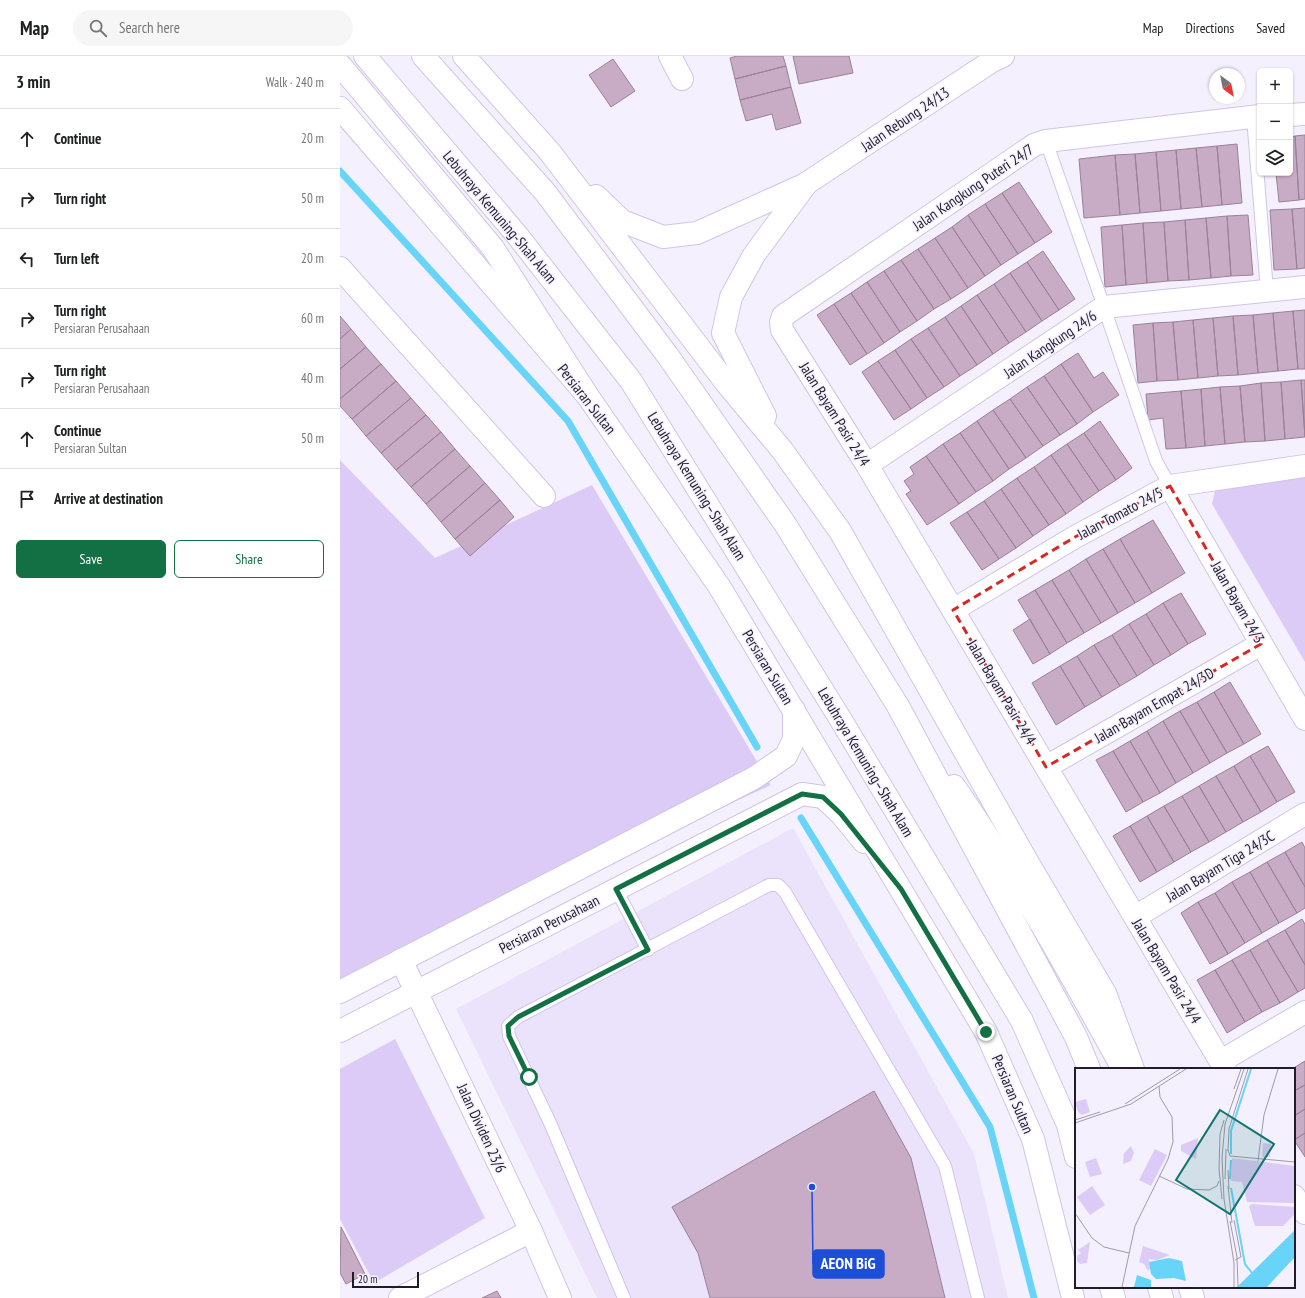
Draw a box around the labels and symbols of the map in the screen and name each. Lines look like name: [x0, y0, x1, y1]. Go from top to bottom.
north arrow: [1209, 68, 1245, 104]
street label: Jalan Rebung 24/13: [856, 82, 953, 156]
street label: Jalan Kangkung Puteri 24/7: [908, 139, 1037, 235]
street label: Lebuhraya Kemuning-Shah Alam: [439, 147, 561, 287]
street label: Jalan Kangkung 24/6: [999, 306, 1100, 383]
street label: Jalan Bayam Pasir 24/4: [795, 358, 875, 470]
street label: Persiaran Sultan: [554, 360, 620, 438]
street label: Lebuhraya Kemuning–Shah Alam: [644, 408, 750, 564]
street label: Jalan Tomato 24/5: [1073, 482, 1166, 544]
street label: Jalan Bayam 24/3: [1206, 557, 1269, 646]
street label: Persiaran Sultan: [738, 626, 798, 708]
street label: Jalan Bayam Pasir 24/4: [963, 635, 1041, 748]
street label: Jalan Bayam Empat 24/3D: [1090, 663, 1217, 748]
street label: Lebuhraya Kemuning–Shah Alam: [814, 684, 918, 840]
street label: Jalan Bayam Tiga 24/3C: [1161, 826, 1278, 906]
street label: Persiaran Perusahaan: [496, 891, 602, 957]
street label: Jalan Bayam Pasir 24/4: [1128, 914, 1206, 1027]
route end: [977, 1023, 995, 1041]
street label: Persiaran Sultan: [988, 1052, 1038, 1136]
route start: [520, 1068, 538, 1086]
inset map: [1075, 1068, 1295, 1288]
street label: Jalan Dividen 23/6: [453, 1079, 511, 1176]
callout: AEON BiG: [813, 1250, 884, 1278]
text: AEON BiG: [819, 1253, 876, 1273]
scale bar: [352, 1270, 419, 1289]

